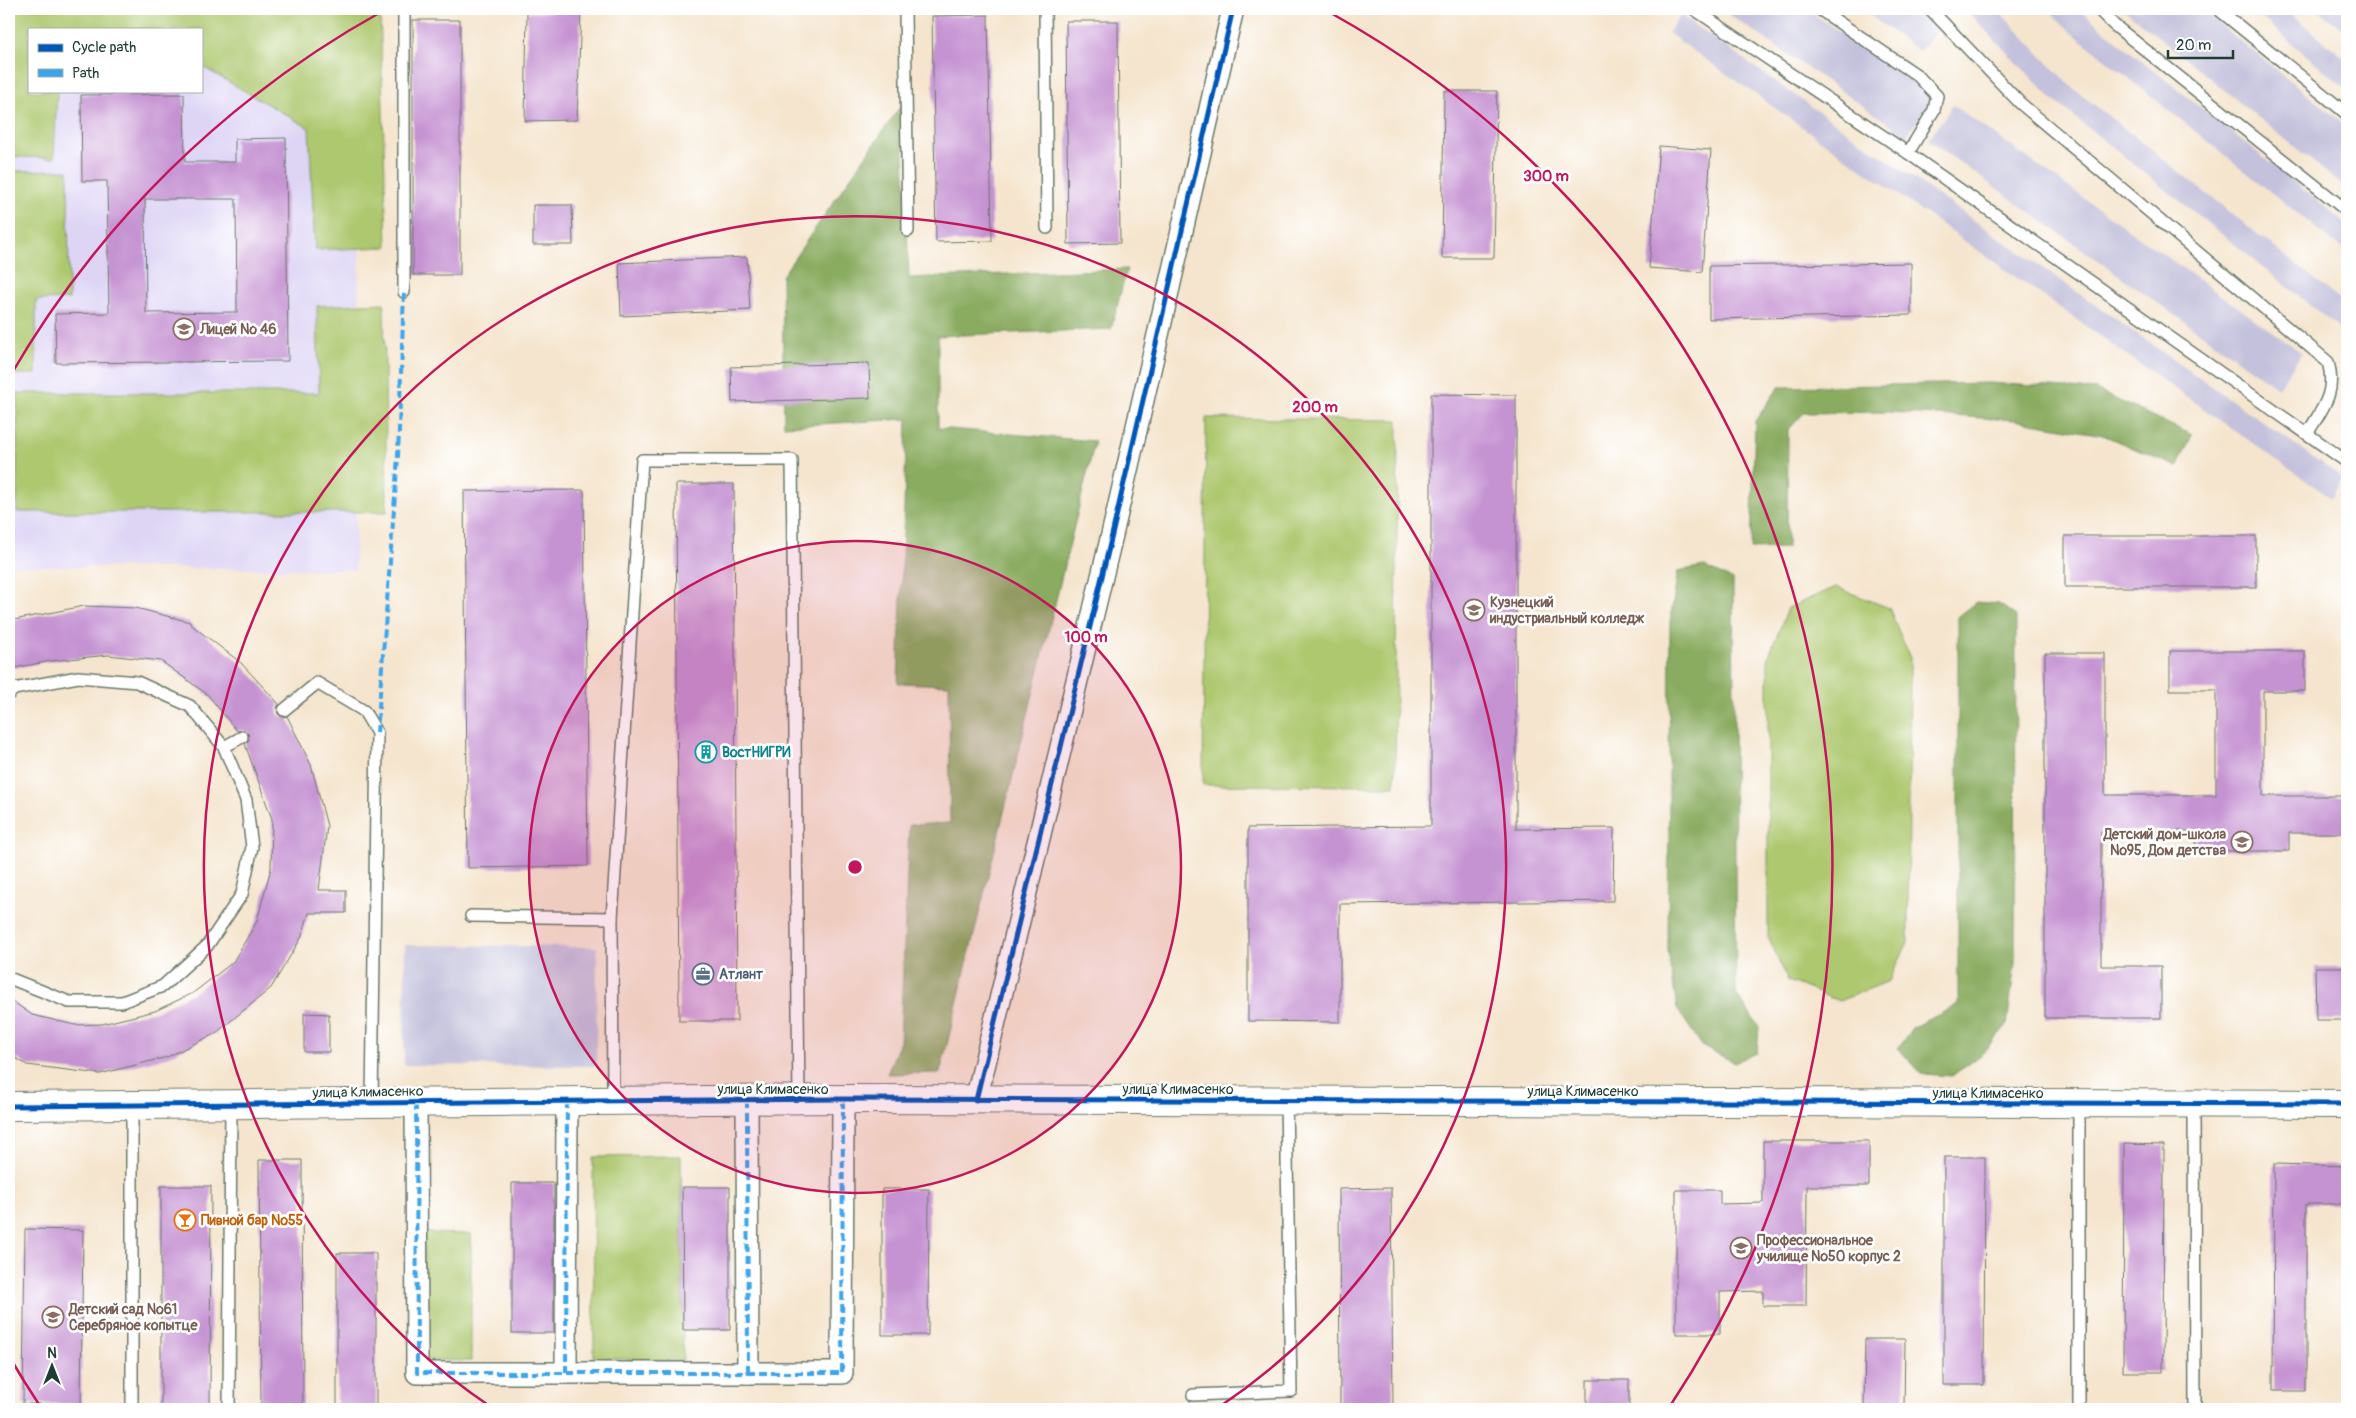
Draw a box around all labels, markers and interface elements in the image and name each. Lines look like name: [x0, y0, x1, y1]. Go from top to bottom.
legend: [28, 28, 202, 92]
scale bar: [2168, 28, 2234, 60]
text: 20 m: [2176, 36, 2211, 55]
text: Cycle path: [72, 38, 136, 57]
text: Path: [72, 64, 99, 83]
text: 300 m: [1523, 167, 1569, 186]
school or university icon: Лицей № 46: [172, 317, 196, 341]
place label: Лицей № 46: [199, 321, 276, 338]
text: 200 m: [1292, 398, 1338, 417]
place label: Кузнецкий индустриальный колледж: [1489, 594, 1645, 627]
school or university icon: Кузнецкий индустриальный колледж: [1462, 598, 1486, 622]
text: 100 m: [1065, 628, 1107, 647]
building icon: ВостНИГРИ: [694, 740, 718, 764]
place label: ВостНИГРИ: [722, 744, 791, 761]
place label: Детский дом-школа №95, Дом детства: [2103, 826, 2226, 859]
school or university icon: Детский дом-школа №95, Дом детства: [2230, 830, 2254, 854]
centre of rings: [846, 858, 864, 876]
office icon: Атлант: [691, 962, 715, 986]
place label: Атлант: [719, 966, 764, 983]
street label: улица Климасенко: [716, 1081, 829, 1098]
street label: улица Климасенко: [1121, 1081, 1234, 1098]
street label: улица Климасенко: [311, 1083, 424, 1101]
street label: улица Климасенко: [1526, 1083, 1639, 1100]
street label: улица Климасенко: [1931, 1085, 2044, 1102]
bar icon: Пивной бар №55: [173, 1208, 197, 1232]
place label: Пивной бар №55: [201, 1212, 304, 1229]
place label: Профессиональное училище №50 корпус 2: [1756, 1232, 1901, 1265]
school or university icon: Профессиональное училище №50 корпус 2: [1729, 1236, 1753, 1260]
place label: Детский сад №61 Серебряное копытце: [68, 1301, 198, 1334]
school or university icon: Детский сад №61 Серебряное копытце: [41, 1305, 65, 1329]
north arrow: [28, 1340, 78, 1390]
text: N: [47, 1345, 57, 1362]

